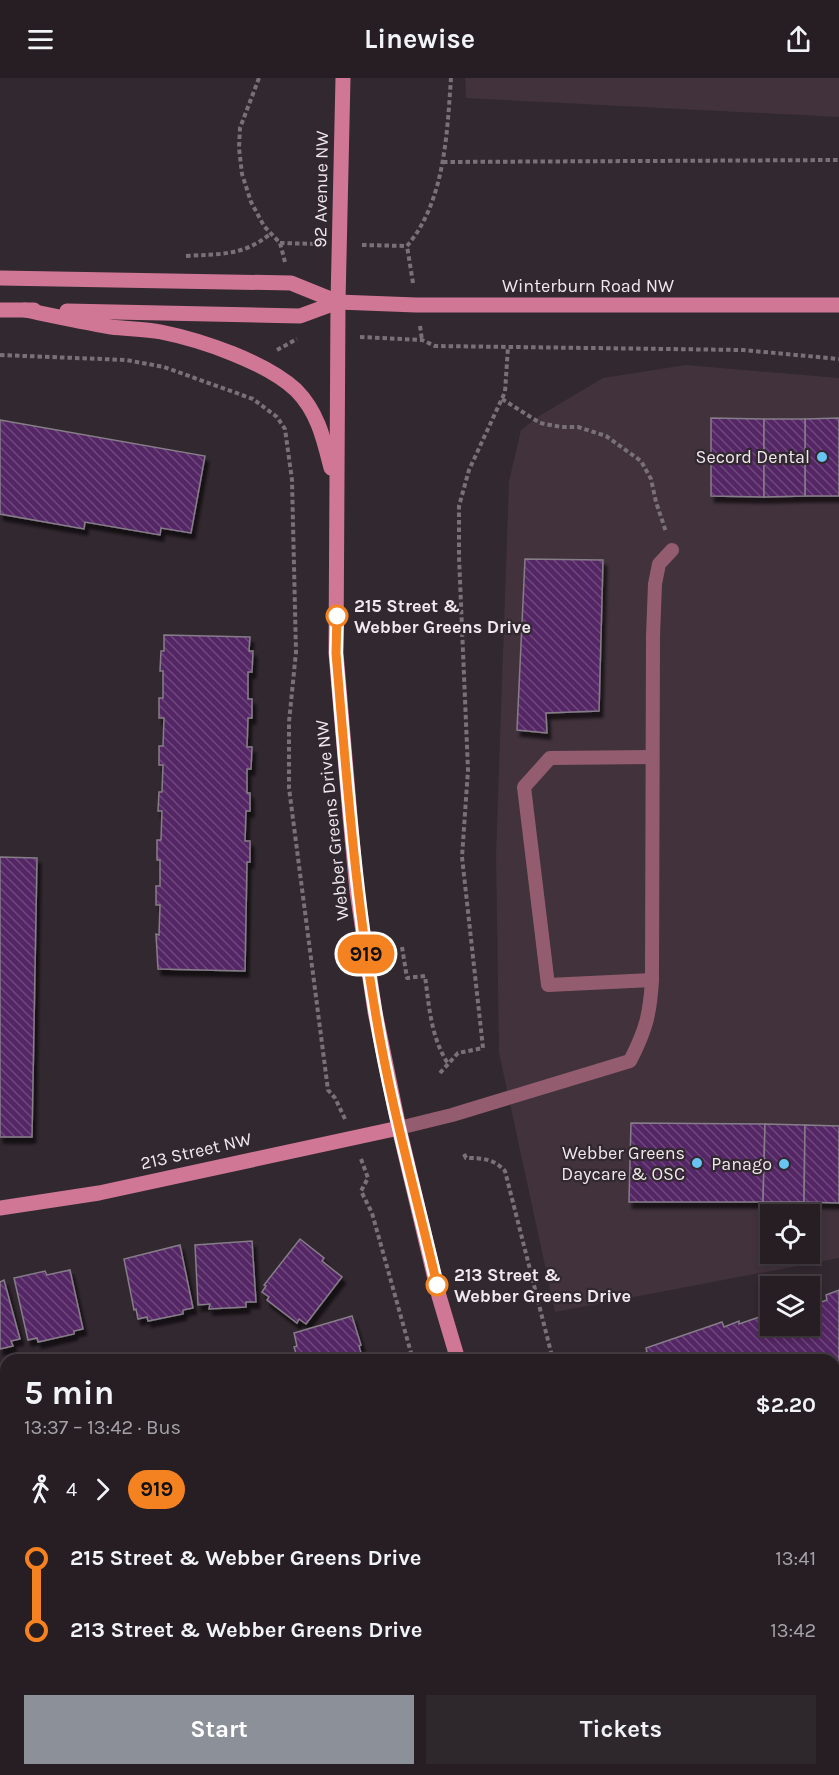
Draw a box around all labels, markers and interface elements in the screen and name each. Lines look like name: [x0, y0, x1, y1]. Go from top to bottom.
icon: menu: [24, 23, 57, 56]
text: Linewise: [364, 23, 475, 55]
icon: share: [782, 23, 815, 56]
street label: 92 Avenue NW: [309, 130, 333, 248]
street label: Winterburn Road NW: [502, 275, 674, 297]
place label: Secord Dental: [696, 446, 810, 468]
marker: Secord Dental: [815, 450, 829, 464]
place label: 215 Street & Webber Greens Drive: [354, 595, 531, 638]
marker: 215 Street & Webber Greens Drive: [326, 605, 348, 627]
street label: Webber Greens Drive NW: [311, 718, 353, 922]
line badge: 919: [332, 934, 400, 974]
text: 919: [349, 942, 383, 966]
street label: 213 Street NW: [138, 1128, 254, 1174]
place label: Webber Greens Daycare & OSC: [561, 1142, 685, 1185]
place label: Panago: [711, 1153, 772, 1175]
marker: Webber Greens Daycare & OSC: [690, 1156, 704, 1170]
marker: Panago: [777, 1157, 791, 1171]
map controls: [760, 1204, 820, 1336]
button: locate: [760, 1204, 820, 1264]
place label: 213 Street & Webber Greens Drive: [454, 1264, 631, 1307]
marker: 213 Street & Webber Greens Drive: [426, 1274, 448, 1296]
button: layers: [760, 1276, 820, 1336]
text: 5 min: [24, 1374, 114, 1412]
text: $2.20: [756, 1392, 816, 1418]
text: 13:37 – 13:42 · Bus: [24, 1416, 181, 1439]
icon: walk: [24, 1473, 57, 1506]
icon: forward: [86, 1473, 119, 1506]
text: 919: [140, 1477, 173, 1501]
text: 4: [66, 1478, 77, 1501]
text: 215 Street & Webber Greens Drive: [70, 1545, 421, 1571]
text: 13:41: [775, 1547, 816, 1570]
text: 213 Street & Webber Greens Drive: [70, 1617, 422, 1643]
text: 13:42: [770, 1619, 816, 1642]
button: Start: [24, 1695, 414, 1764]
button: Tickets: [426, 1695, 816, 1764]

